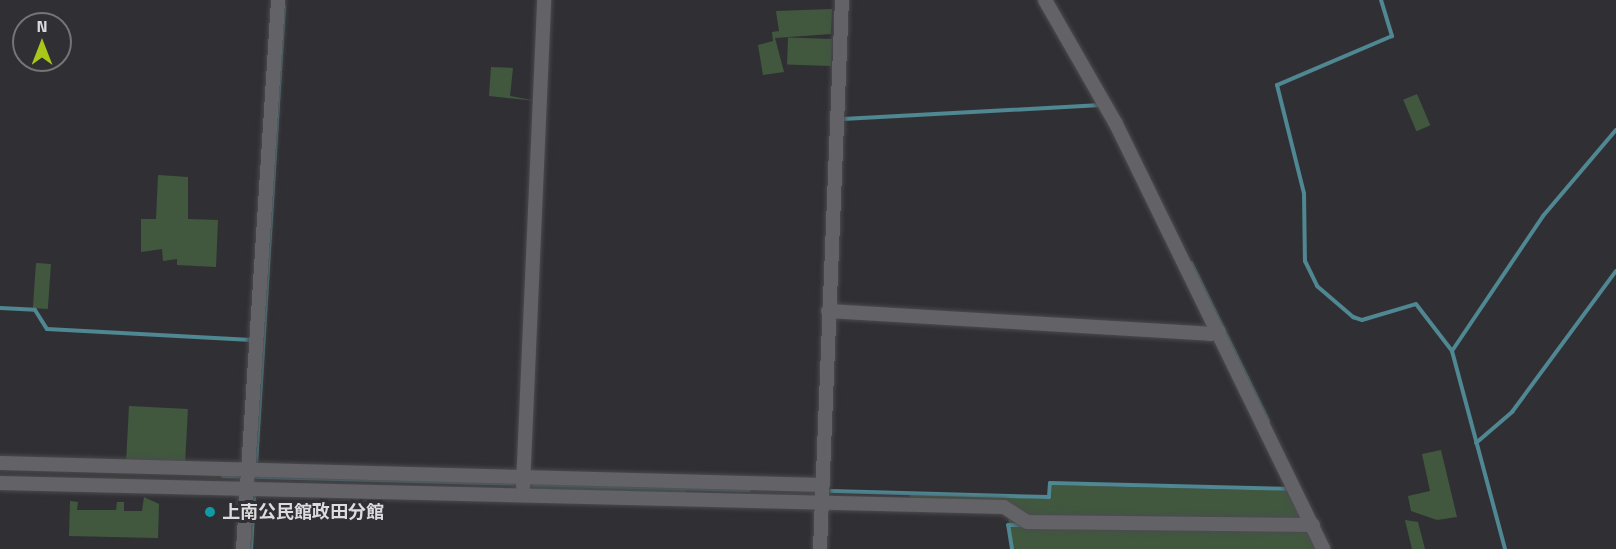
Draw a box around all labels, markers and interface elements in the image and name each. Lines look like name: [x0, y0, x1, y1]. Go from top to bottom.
north arrow: [12, 12, 72, 72]
text: N: [36, 14, 48, 38]
place label: 上南公民館政田分館: [222, 501, 384, 523]
marker: 上南公民館政田分館: [203, 505, 217, 519]

